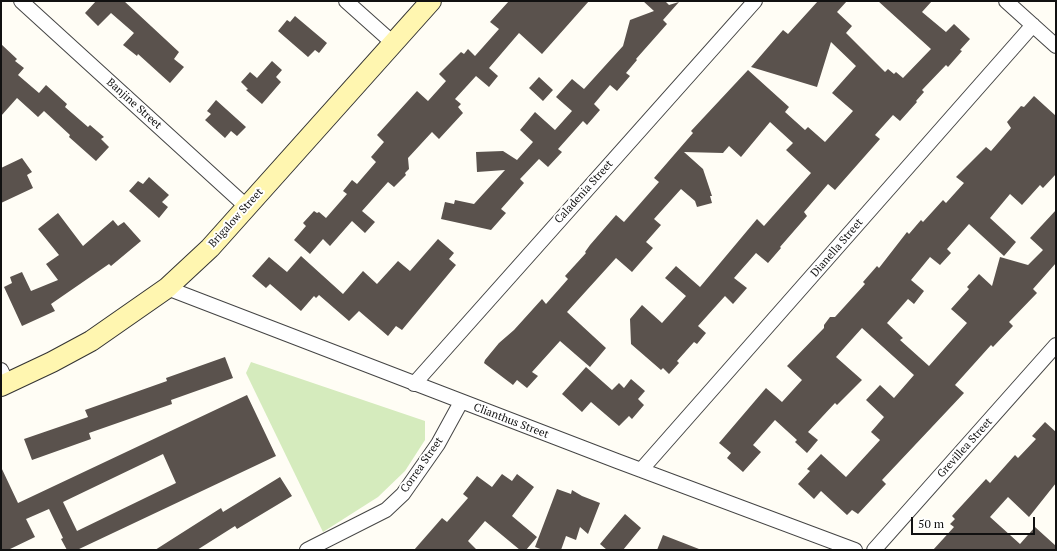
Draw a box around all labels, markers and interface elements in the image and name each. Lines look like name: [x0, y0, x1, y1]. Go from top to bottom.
street label: Banjine Street: [104, 76, 164, 132]
street label: Caladenia Street: [552, 158, 616, 226]
street label: Brigalow Street: [206, 186, 266, 250]
street label: Dianella Street: [808, 216, 866, 280]
street label: Clianthus Street: [472, 401, 550, 441]
street label: Grevillea Street: [935, 415, 995, 481]
street label: Correa Street: [398, 435, 446, 495]
scale bar: [913, 509, 1037, 535]
text: 50 m: [918, 516, 944, 531]

